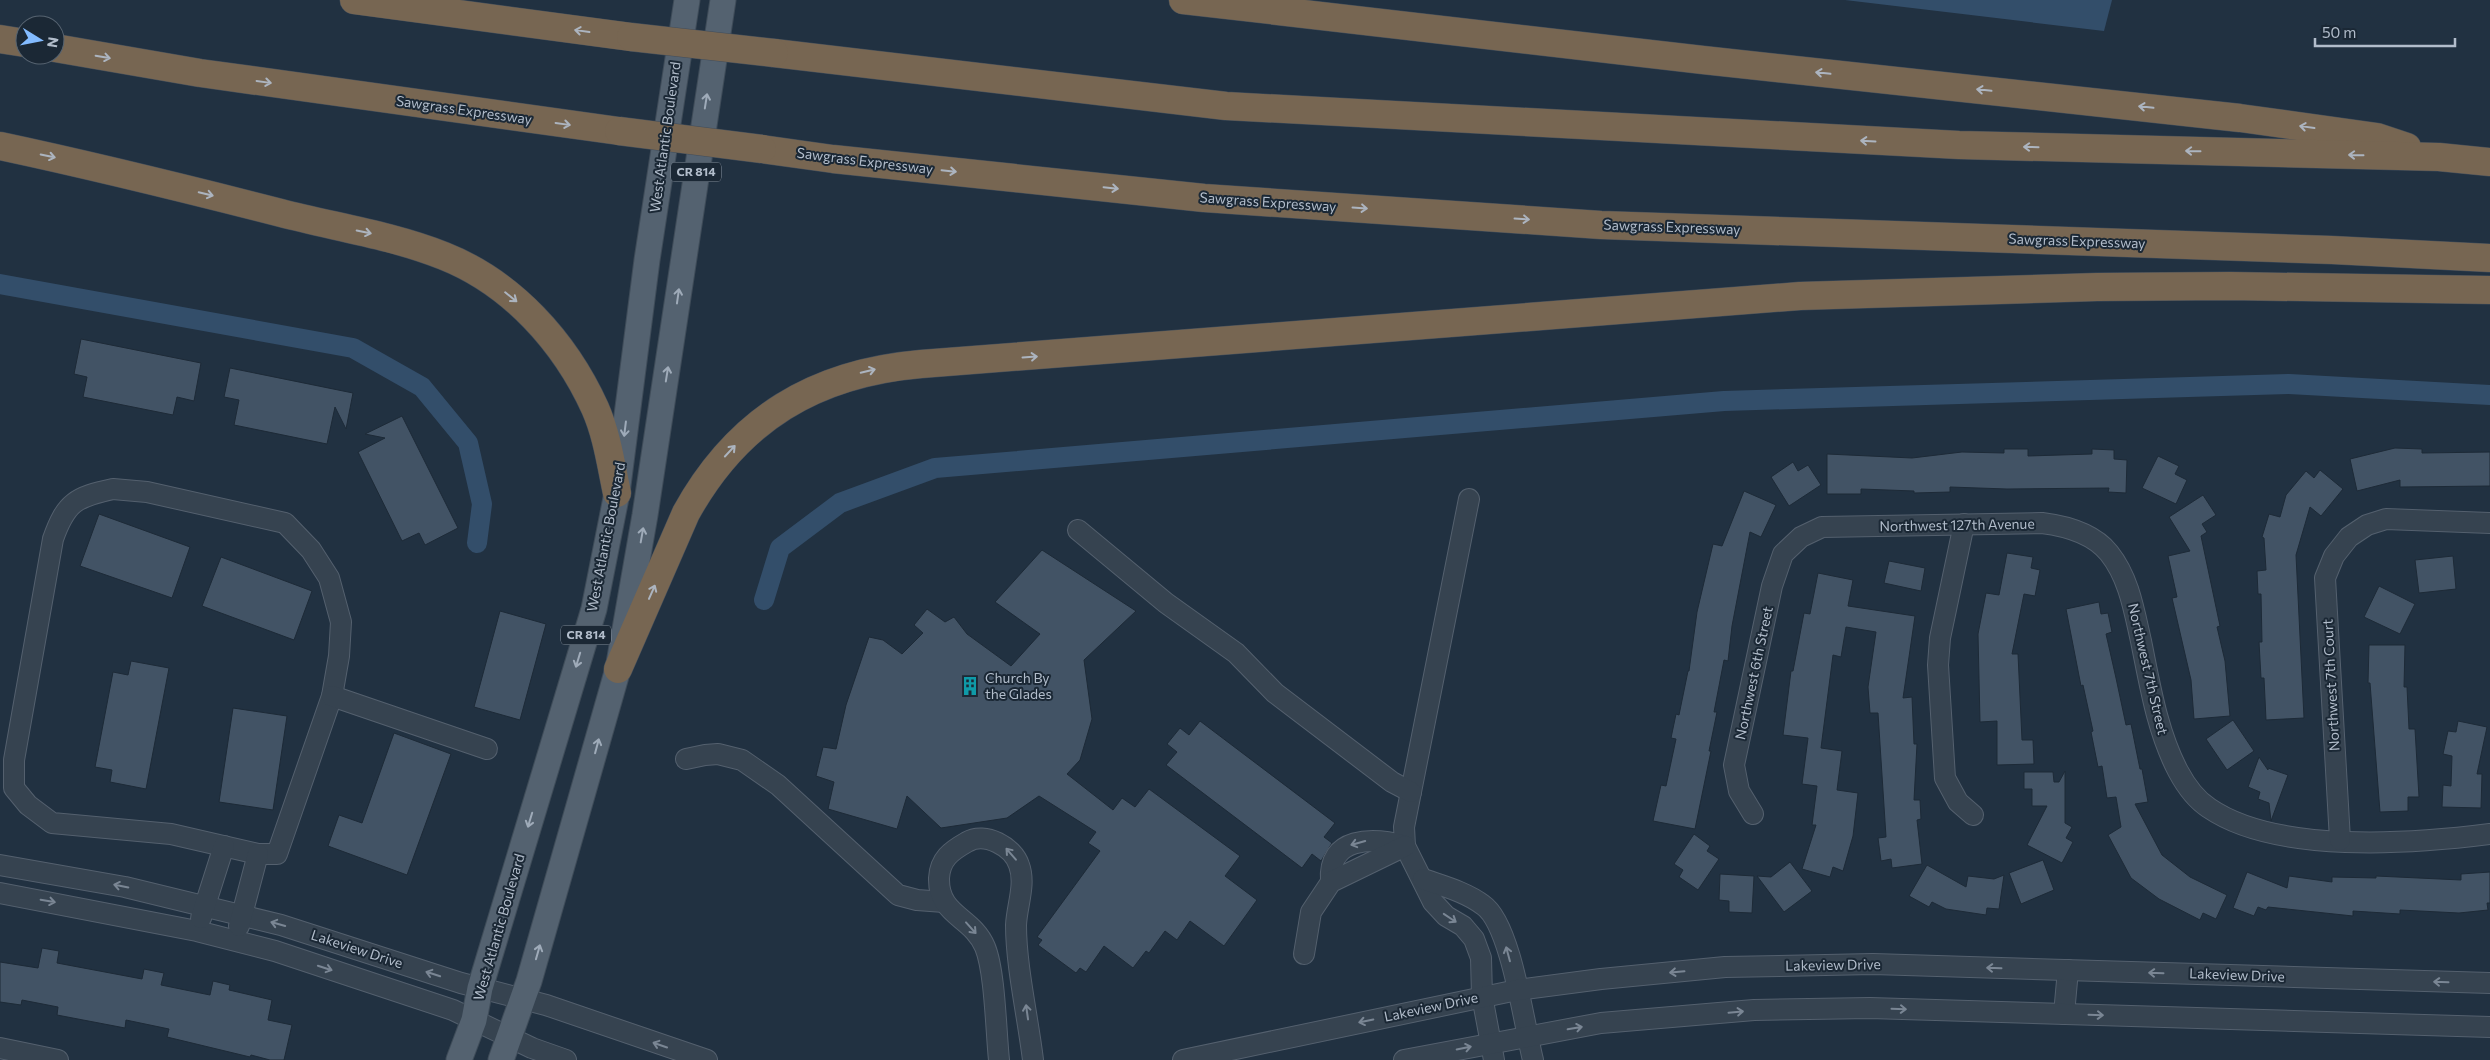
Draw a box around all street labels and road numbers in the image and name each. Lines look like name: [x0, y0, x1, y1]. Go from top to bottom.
street label: West Atlantic Boulevard: [646, 61, 683, 213]
street label: Sawgrass Expressway: [395, 92, 533, 127]
street label: Sawgrass Expressway: [796, 144, 934, 177]
road number: CR 814: [671, 162, 721, 182]
street label: Sawgrass Expressway: [1199, 188, 1337, 215]
street label: Sawgrass Expressway: [1603, 216, 1741, 237]
street label: Sawgrass Expressway: [2008, 230, 2146, 251]
street label: West Atlantic Boulevard: [583, 461, 628, 613]
street label: Northwest 127th Avenue: [1879, 515, 2035, 534]
street label: Northwest 7th Street: [2125, 601, 2172, 737]
street label: Northwest 6th Street: [1731, 605, 1776, 741]
street label: Northwest 7th Court: [2319, 618, 2342, 751]
road number: CR 814: [561, 626, 611, 644]
street label: West Atlantic Boulevard: [469, 852, 528, 1002]
street label: Lakeview Drive: [309, 926, 405, 971]
street label: Lakeview Drive: [1785, 955, 1881, 974]
street label: Lakeview Drive: [2189, 964, 2285, 985]
street label: Lakeview Drive: [1382, 988, 1479, 1025]

